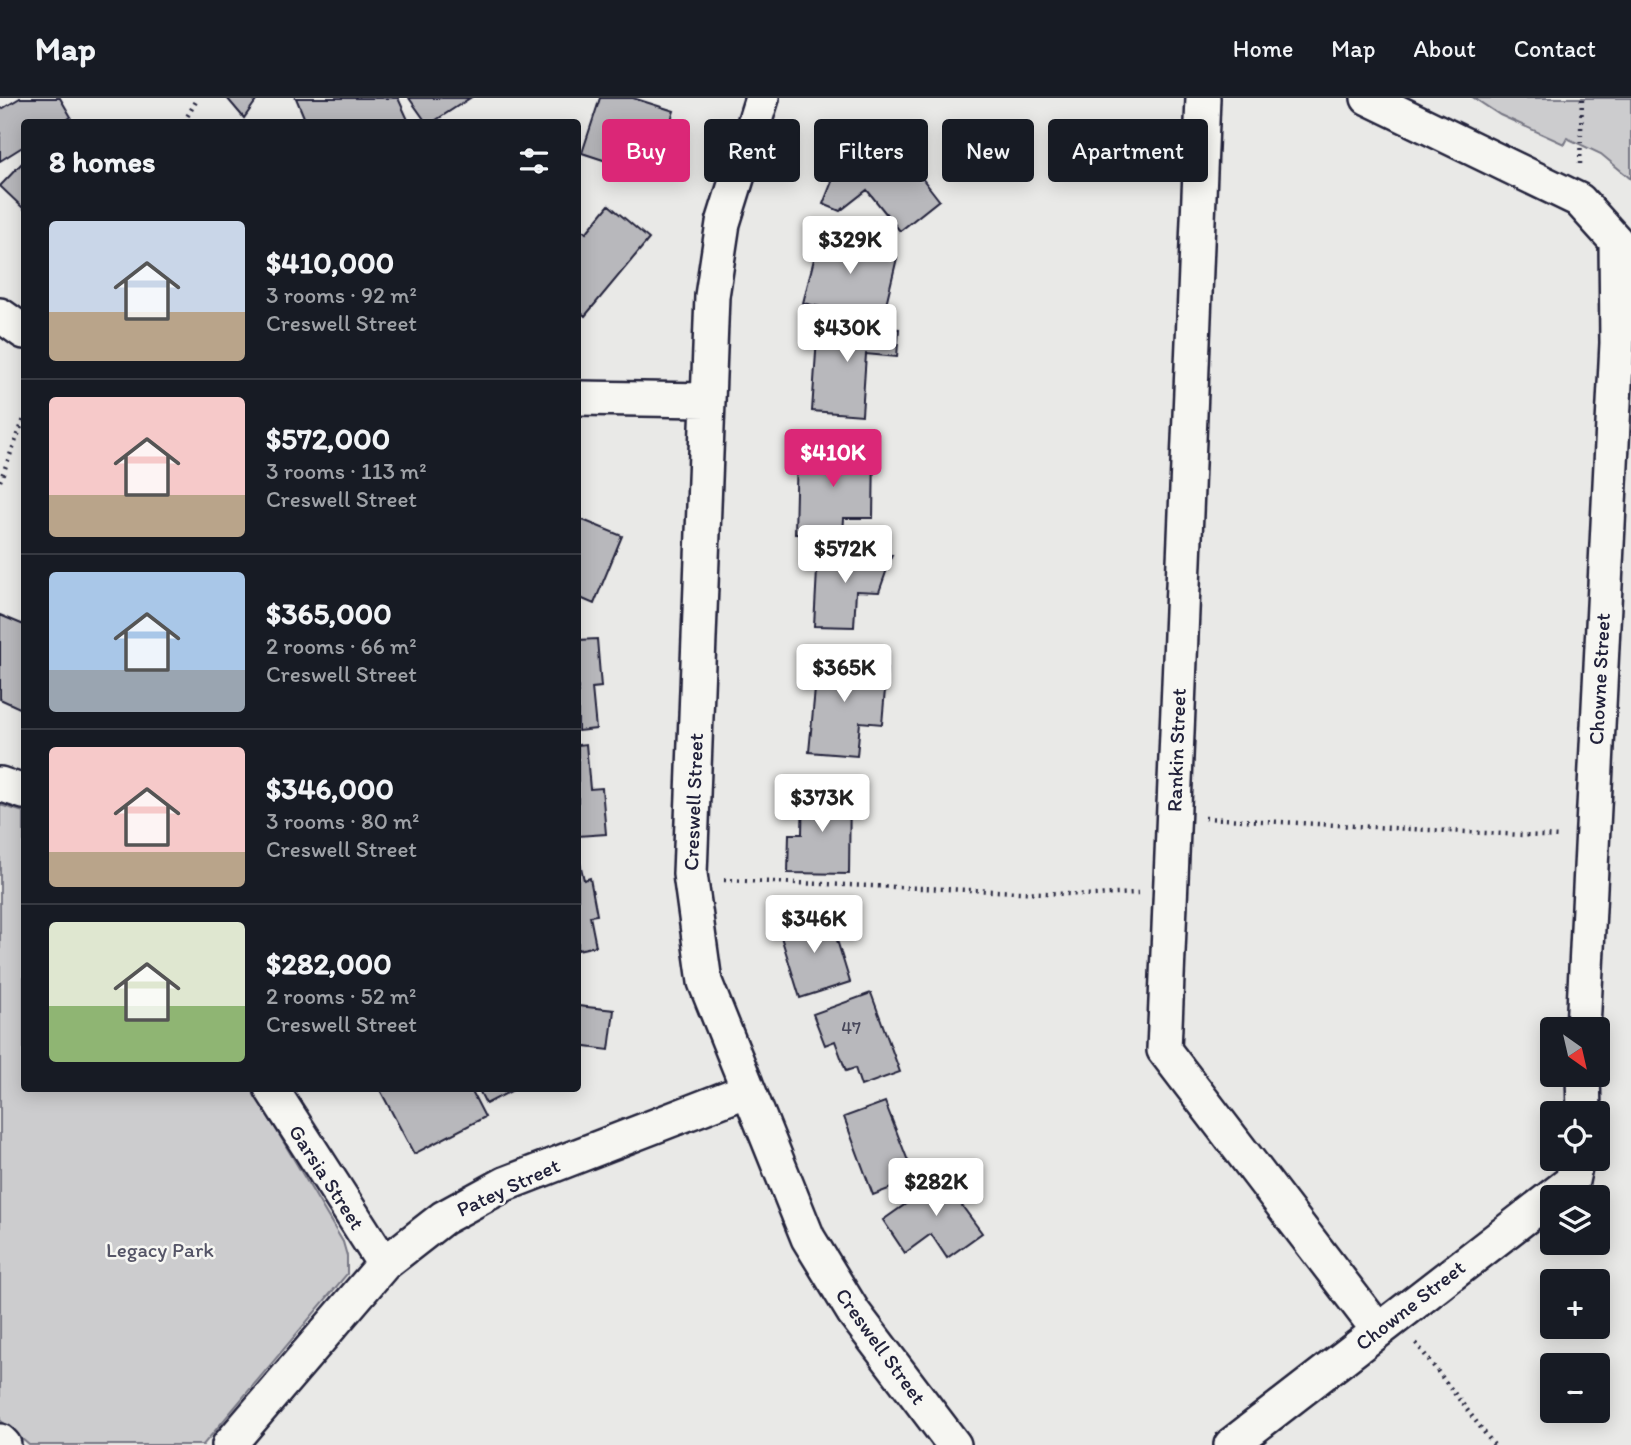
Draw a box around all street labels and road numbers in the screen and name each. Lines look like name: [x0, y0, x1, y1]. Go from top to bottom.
street label: Chowne Street: [1583, 612, 1615, 746]
street label: Rankin Street: [1161, 688, 1191, 812]
street label: Creswell Street: [678, 733, 708, 871]
street label: Garsia Street: [284, 1120, 370, 1234]
street label: Patey Street: [453, 1152, 564, 1222]
street label: Chowne Street: [1350, 1254, 1470, 1356]
street label: Creswell Street: [830, 1283, 932, 1409]

